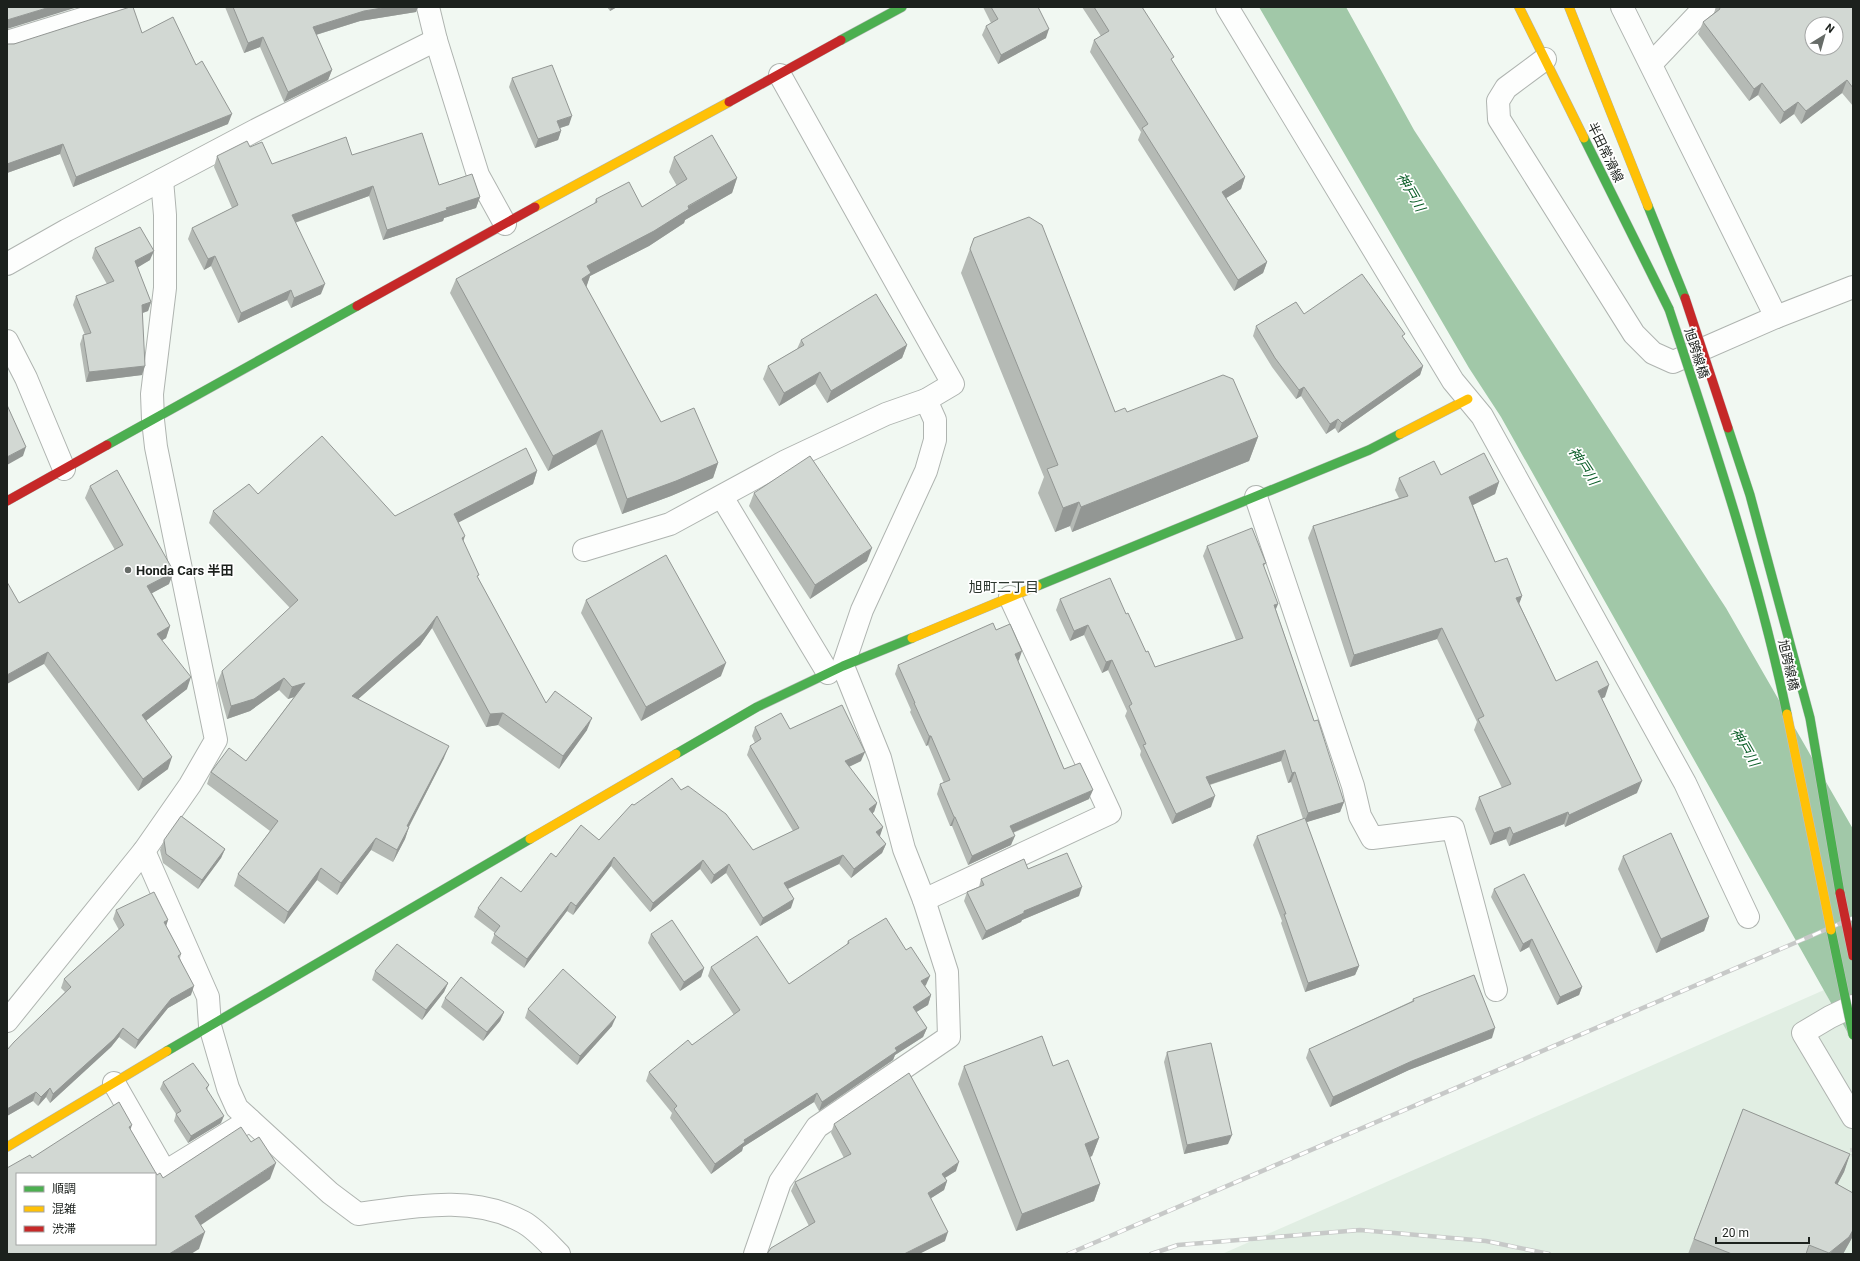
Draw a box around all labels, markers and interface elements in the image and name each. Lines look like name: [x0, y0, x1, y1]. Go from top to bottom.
north arrow: [1804, 16, 1844, 56]
text: N: [1823, 21, 1837, 36]
street label: 半田常滑線: [1585, 120, 1627, 185]
water label: 神戸川: [1394, 170, 1429, 216]
street label: 旭跨線橋: [1681, 326, 1712, 380]
water label: 神戸川: [1566, 444, 1603, 490]
place label: Honda Cars 半田: [136, 563, 233, 578]
marker: Honda Cars 半田: [123, 565, 133, 575]
district label: 旭町二丁目: [969, 579, 1039, 595]
street label: 旭跨線橋: [1775, 638, 1802, 692]
water label: 神戸川: [1728, 725, 1763, 771]
legend: [16, 1173, 156, 1245]
text: 順調: [52, 1182, 76, 1196]
text: 混雑: [52, 1202, 76, 1216]
scale bar: [1716, 1219, 1809, 1245]
text: 渋滞: [52, 1222, 76, 1236]
text: 20 m: [1722, 1226, 1749, 1240]

